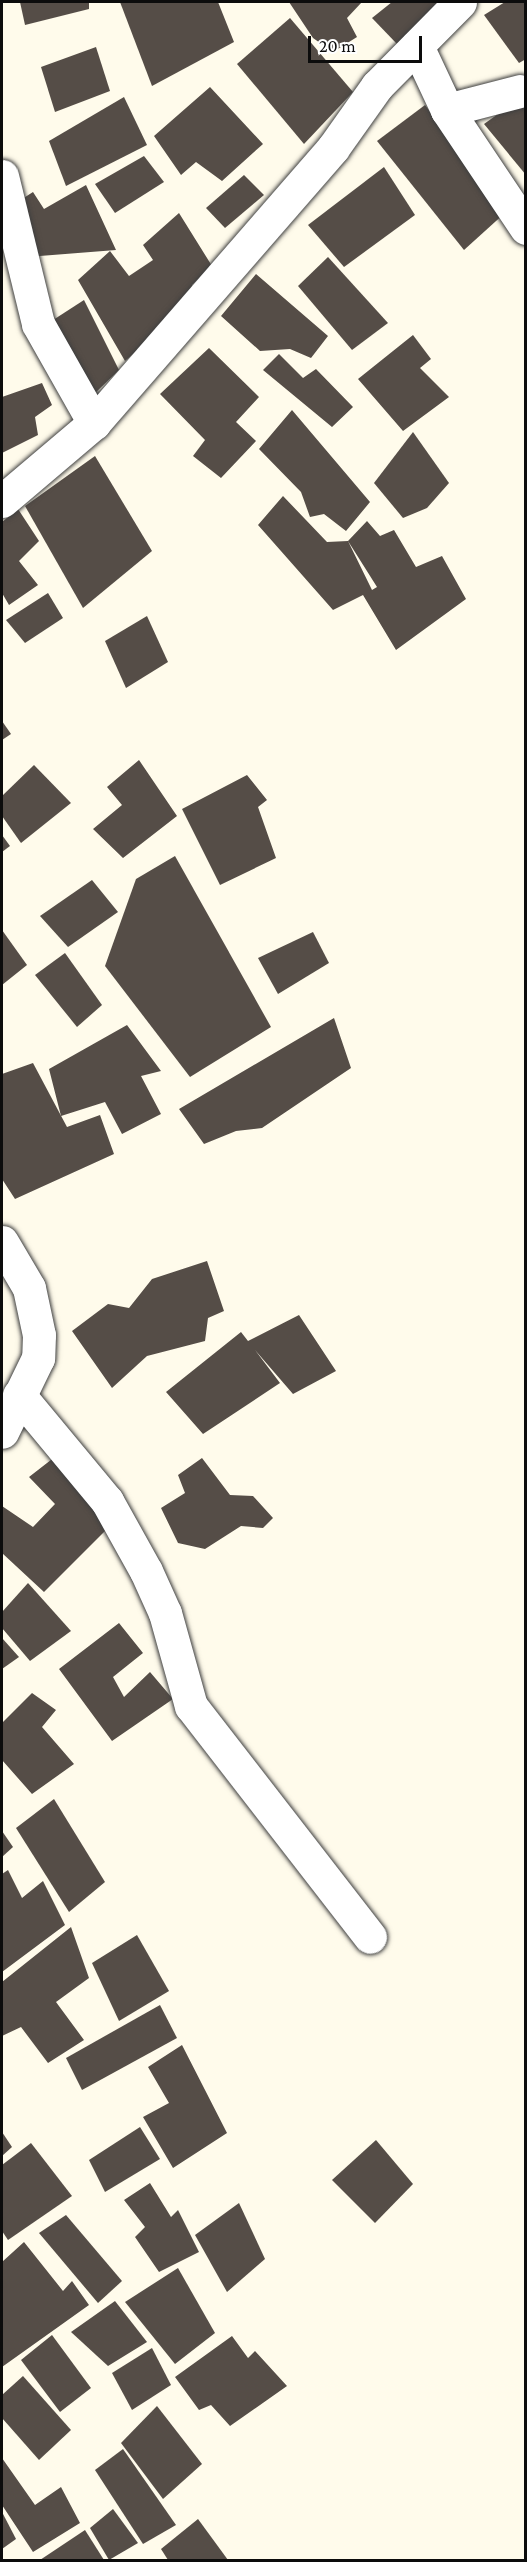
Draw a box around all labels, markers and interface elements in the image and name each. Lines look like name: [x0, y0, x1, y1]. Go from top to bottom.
scale bar: [311, 24, 425, 62]
text: 20 m: [319, 36, 356, 56]

